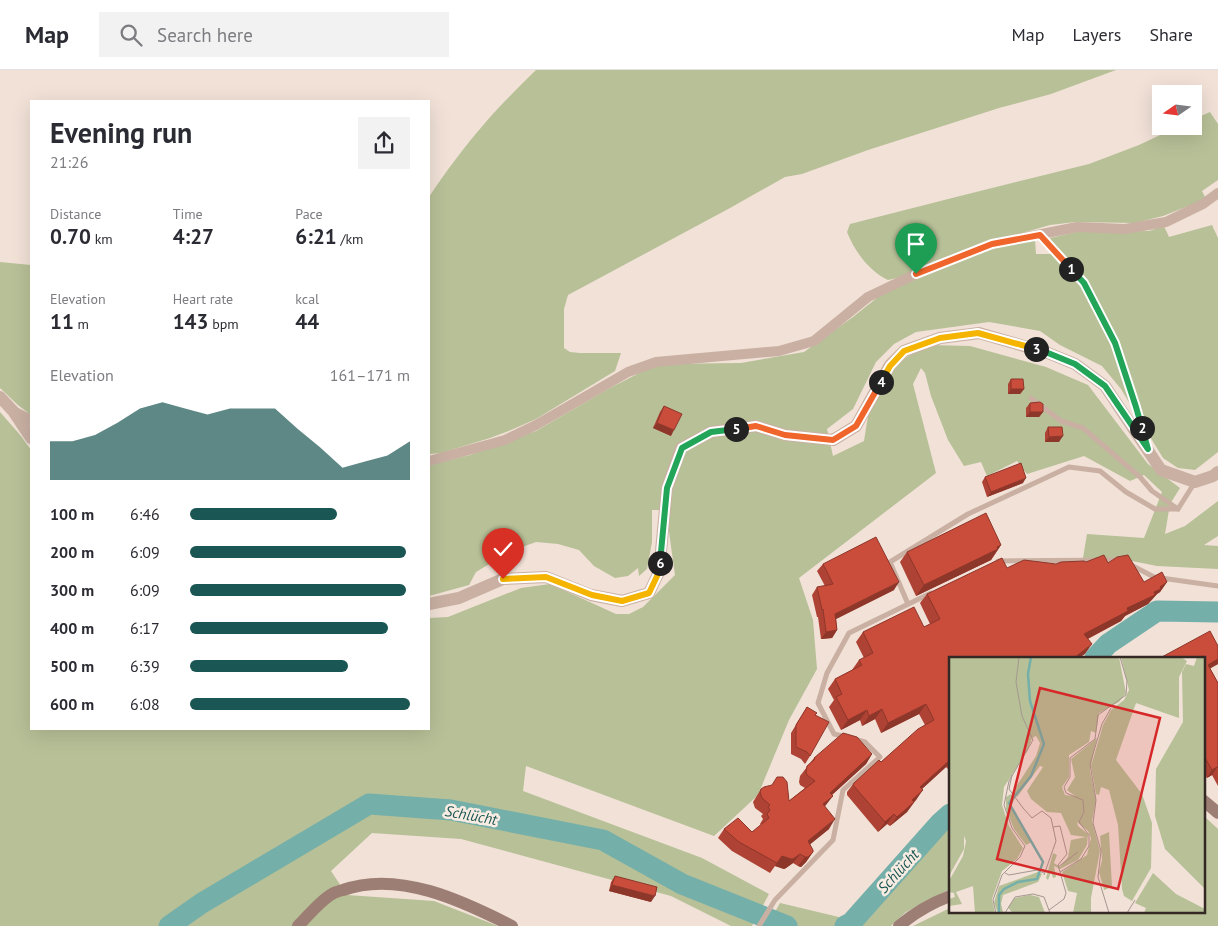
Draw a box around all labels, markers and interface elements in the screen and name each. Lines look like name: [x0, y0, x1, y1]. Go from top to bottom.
search box: [99, 12, 449, 57]
text: Map: [25, 19, 69, 50]
icon: search: [117, 21, 145, 49]
text: Search here: [157, 23, 253, 47]
text: Map: [1012, 23, 1044, 46]
text: Layers: [1072, 23, 1121, 46]
text: Share: [1149, 23, 1193, 46]
north arrow: [1152, 85, 1202, 135]
map controls: [1152, 85, 1202, 135]
text: Evening run: [50, 114, 192, 151]
button: share: [358, 117, 410, 169]
text: 21:26: [50, 152, 88, 172]
text: Distance: [50, 205, 101, 223]
text: Time: [173, 205, 203, 223]
text: Pace: [295, 205, 323, 223]
text: 0.70: [50, 223, 91, 250]
text: 4:27: [173, 223, 214, 250]
text: 6:21: [295, 223, 337, 250]
pin: [895, 223, 937, 274]
text: km: [91, 230, 113, 248]
text: /km: [337, 230, 363, 248]
icon: arrive: [902, 230, 930, 258]
pin: 1: [1058, 256, 1084, 282]
text: 1: [1068, 260, 1075, 278]
text: Elevation: [50, 290, 106, 308]
text: Heart rate: [173, 290, 233, 308]
text: kcal: [295, 290, 319, 308]
text: 11: [50, 308, 74, 335]
text: 143: [173, 308, 208, 335]
text: 44: [295, 308, 319, 335]
text: m: [74, 315, 89, 333]
text: bpm: [208, 315, 239, 333]
pin: 3: [1024, 336, 1048, 362]
text: 3: [1033, 340, 1040, 358]
text: Elevation: [50, 365, 114, 385]
text: 161–171 m: [330, 365, 410, 385]
pin: 4: [868, 370, 894, 394]
text: 4: [878, 373, 885, 391]
pin: 5: [724, 416, 748, 442]
pin: 2: [1130, 416, 1154, 440]
text: 2: [1139, 419, 1146, 437]
text: 5: [733, 420, 740, 438]
text: 100 m: [50, 504, 94, 524]
text: 6:46: [130, 504, 160, 524]
pin: [482, 528, 524, 579]
icon: check: [489, 535, 517, 563]
text: 200 m: [50, 542, 94, 562]
text: 6:09: [130, 542, 160, 562]
pin: 6: [648, 550, 672, 576]
text: 6: [657, 554, 664, 572]
text: 300 m: [50, 580, 94, 600]
text: 6:09: [130, 580, 160, 600]
text: 400 m: [50, 618, 94, 638]
text: 6:17: [130, 618, 160, 638]
text: 500 m: [50, 656, 94, 676]
text: 6:39: [130, 656, 160, 676]
inset map: [949, 657, 1206, 914]
text: 600 m: [50, 694, 94, 714]
text: 6:08: [130, 694, 160, 714]
water label: Schlücht: [444, 801, 500, 829]
water label: Schlücht: [873, 844, 923, 897]

